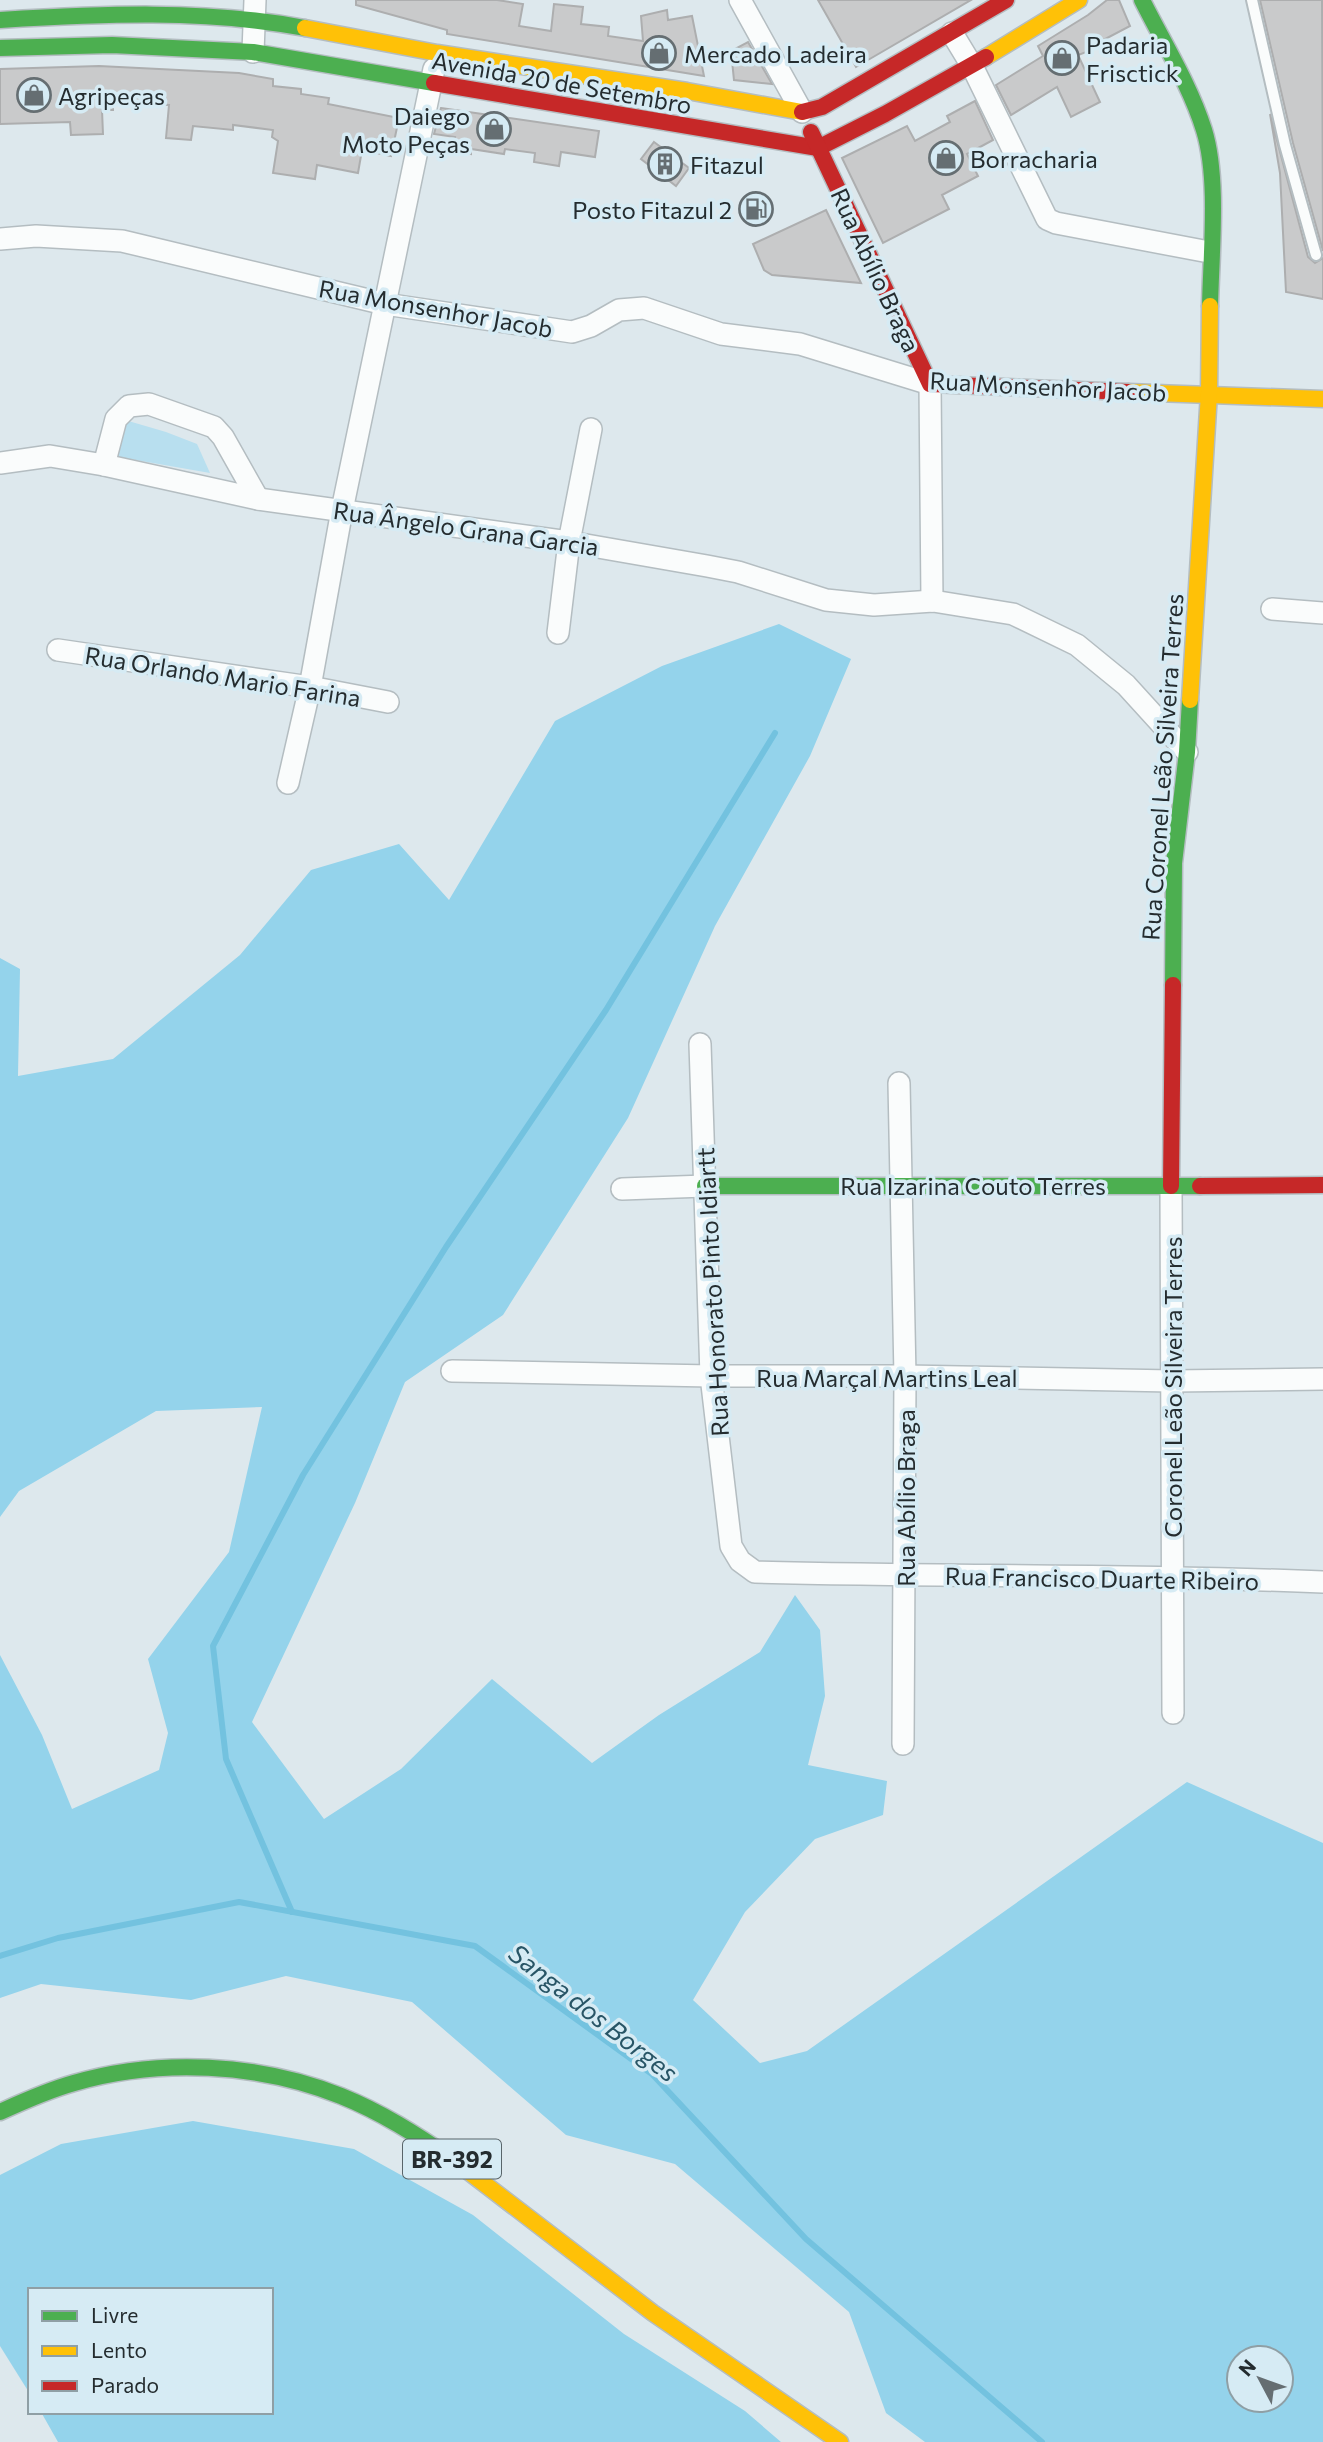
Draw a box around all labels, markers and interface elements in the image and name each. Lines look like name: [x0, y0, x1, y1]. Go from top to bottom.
place label: Padaria Frisctick: [1086, 30, 1179, 87]
shop icon: Mercado Ladeira: [640, 34, 678, 72]
place label: Mercado Ladeira: [684, 39, 867, 68]
shop icon: Padaria Frisctick: [1043, 39, 1081, 77]
street label: Avenida 20 de Setembro: [430, 45, 694, 119]
shop icon: Agripeças: [15, 76, 53, 114]
place label: Agripeças: [58, 81, 165, 110]
place label: Daiego Moto Peças: [342, 101, 470, 158]
shop icon: Daiego Moto Peças: [475, 110, 513, 148]
shop icon: Borracharia: [927, 139, 965, 177]
place label: Borracharia: [970, 144, 1098, 173]
building icon: Fitazul: [646, 145, 684, 183]
place label: Fitazul: [690, 150, 764, 179]
street label: Rua Abílio Braga: [825, 183, 927, 357]
fuel station icon: Posto Fitazul 2: [737, 190, 775, 228]
place label: Posto Fitazul 2: [572, 195, 732, 224]
street label: Rua Monsenhor Jacob: [317, 273, 555, 343]
street label: Rua Monsenhor Jacob: [929, 365, 1167, 407]
street label: Rua Ângelo Grana Garcia: [331, 495, 601, 561]
street label: Rua Coronel Leão Silveira Terres: [1135, 593, 1189, 941]
street label: Rua Orlando Mario Farina: [83, 640, 363, 712]
street label: Rua Honorato Pinto Idiartt: [690, 1146, 734, 1437]
street label: Rua Izarina Couto Terres: [840, 1171, 1106, 1200]
street label: Coronel Leão Silveira Terres: [1158, 1236, 1187, 1538]
street label: Rua Marçal Martins Leal: [756, 1363, 1018, 1392]
street label: Rua Abílio Braga: [891, 1409, 920, 1587]
street label: Rua Francisco Duarte Ribeiro: [945, 1561, 1259, 1595]
water label: Sanga dos Borges: [504, 1937, 685, 2088]
road number: BR-392: [403, 2140, 501, 2178]
legend: [28, 2288, 273, 2414]
text: Livre: [91, 2302, 138, 2327]
text: Lento: [91, 2337, 147, 2362]
north arrow: [1225, 2344, 1295, 2414]
text: N: [1233, 2355, 1260, 2380]
text: Parado: [91, 2372, 159, 2397]

